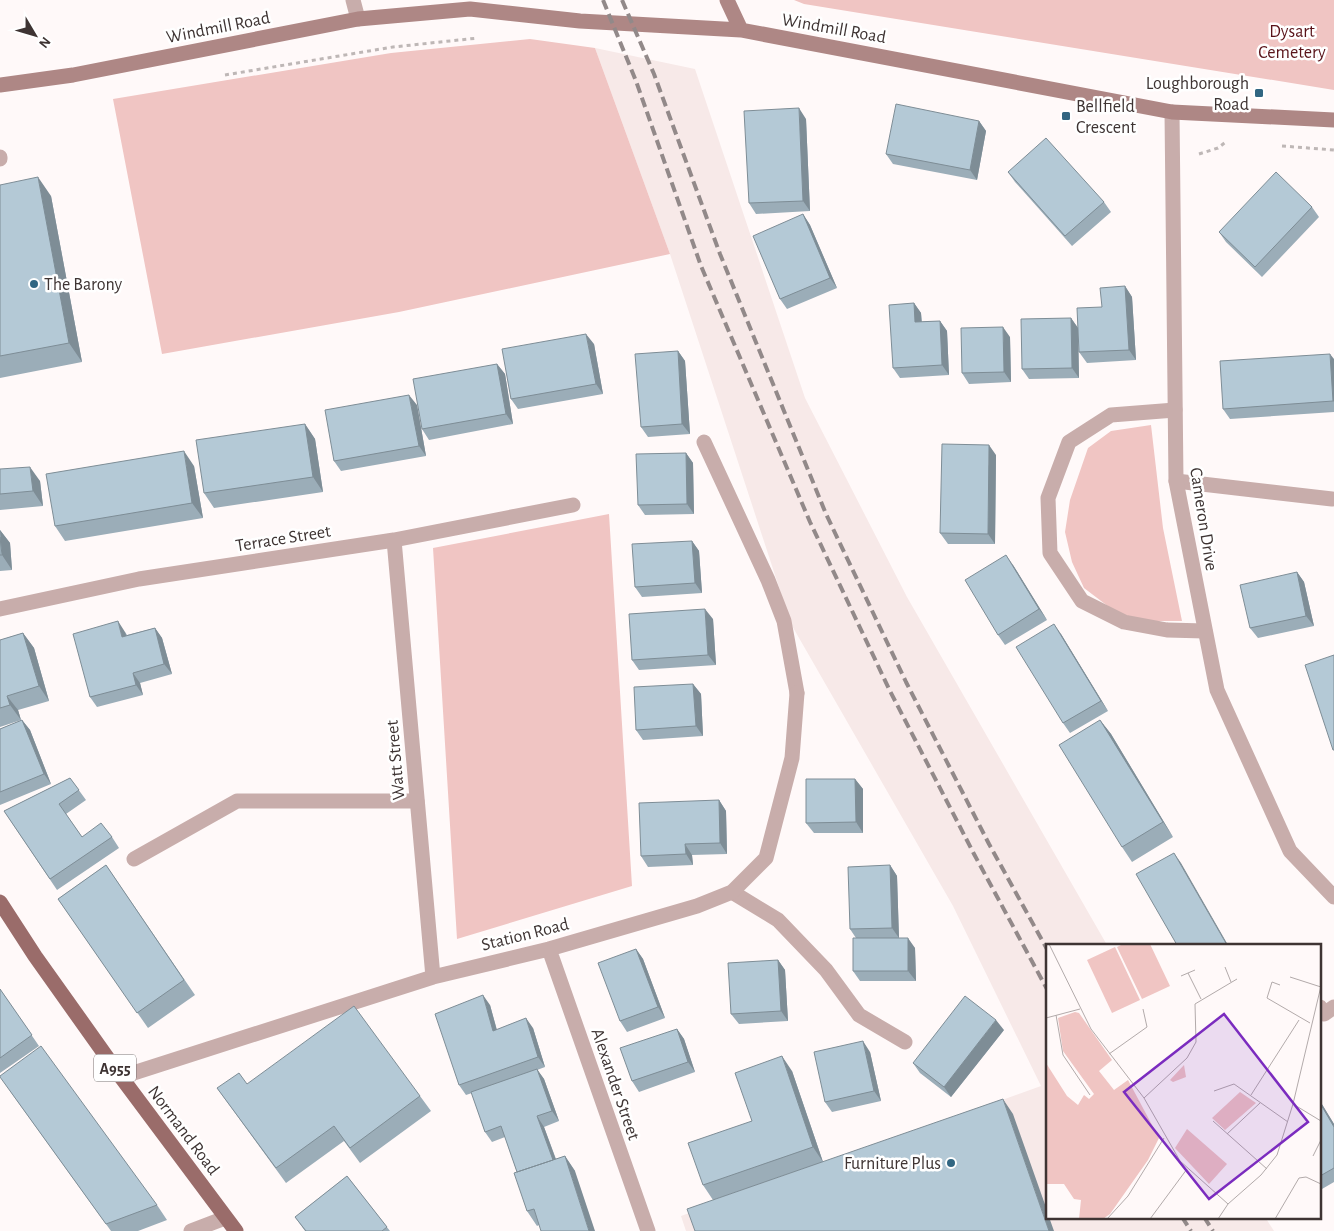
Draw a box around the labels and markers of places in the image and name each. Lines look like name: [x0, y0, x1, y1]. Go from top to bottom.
place label: Loughborough Road: [1146, 75, 1249, 114]
marker: Loughborough Road: [1253, 87, 1265, 99]
place label: Bellfield Crescent: [1076, 98, 1136, 137]
marker: Bellfield Crescent: [1060, 110, 1072, 122]
place label: The Barony: [44, 276, 122, 294]
marker: The Barony: [28, 278, 40, 290]
place label: Furniture Plus: [844, 1155, 941, 1173]
marker: Furniture Plus: [945, 1157, 957, 1169]

